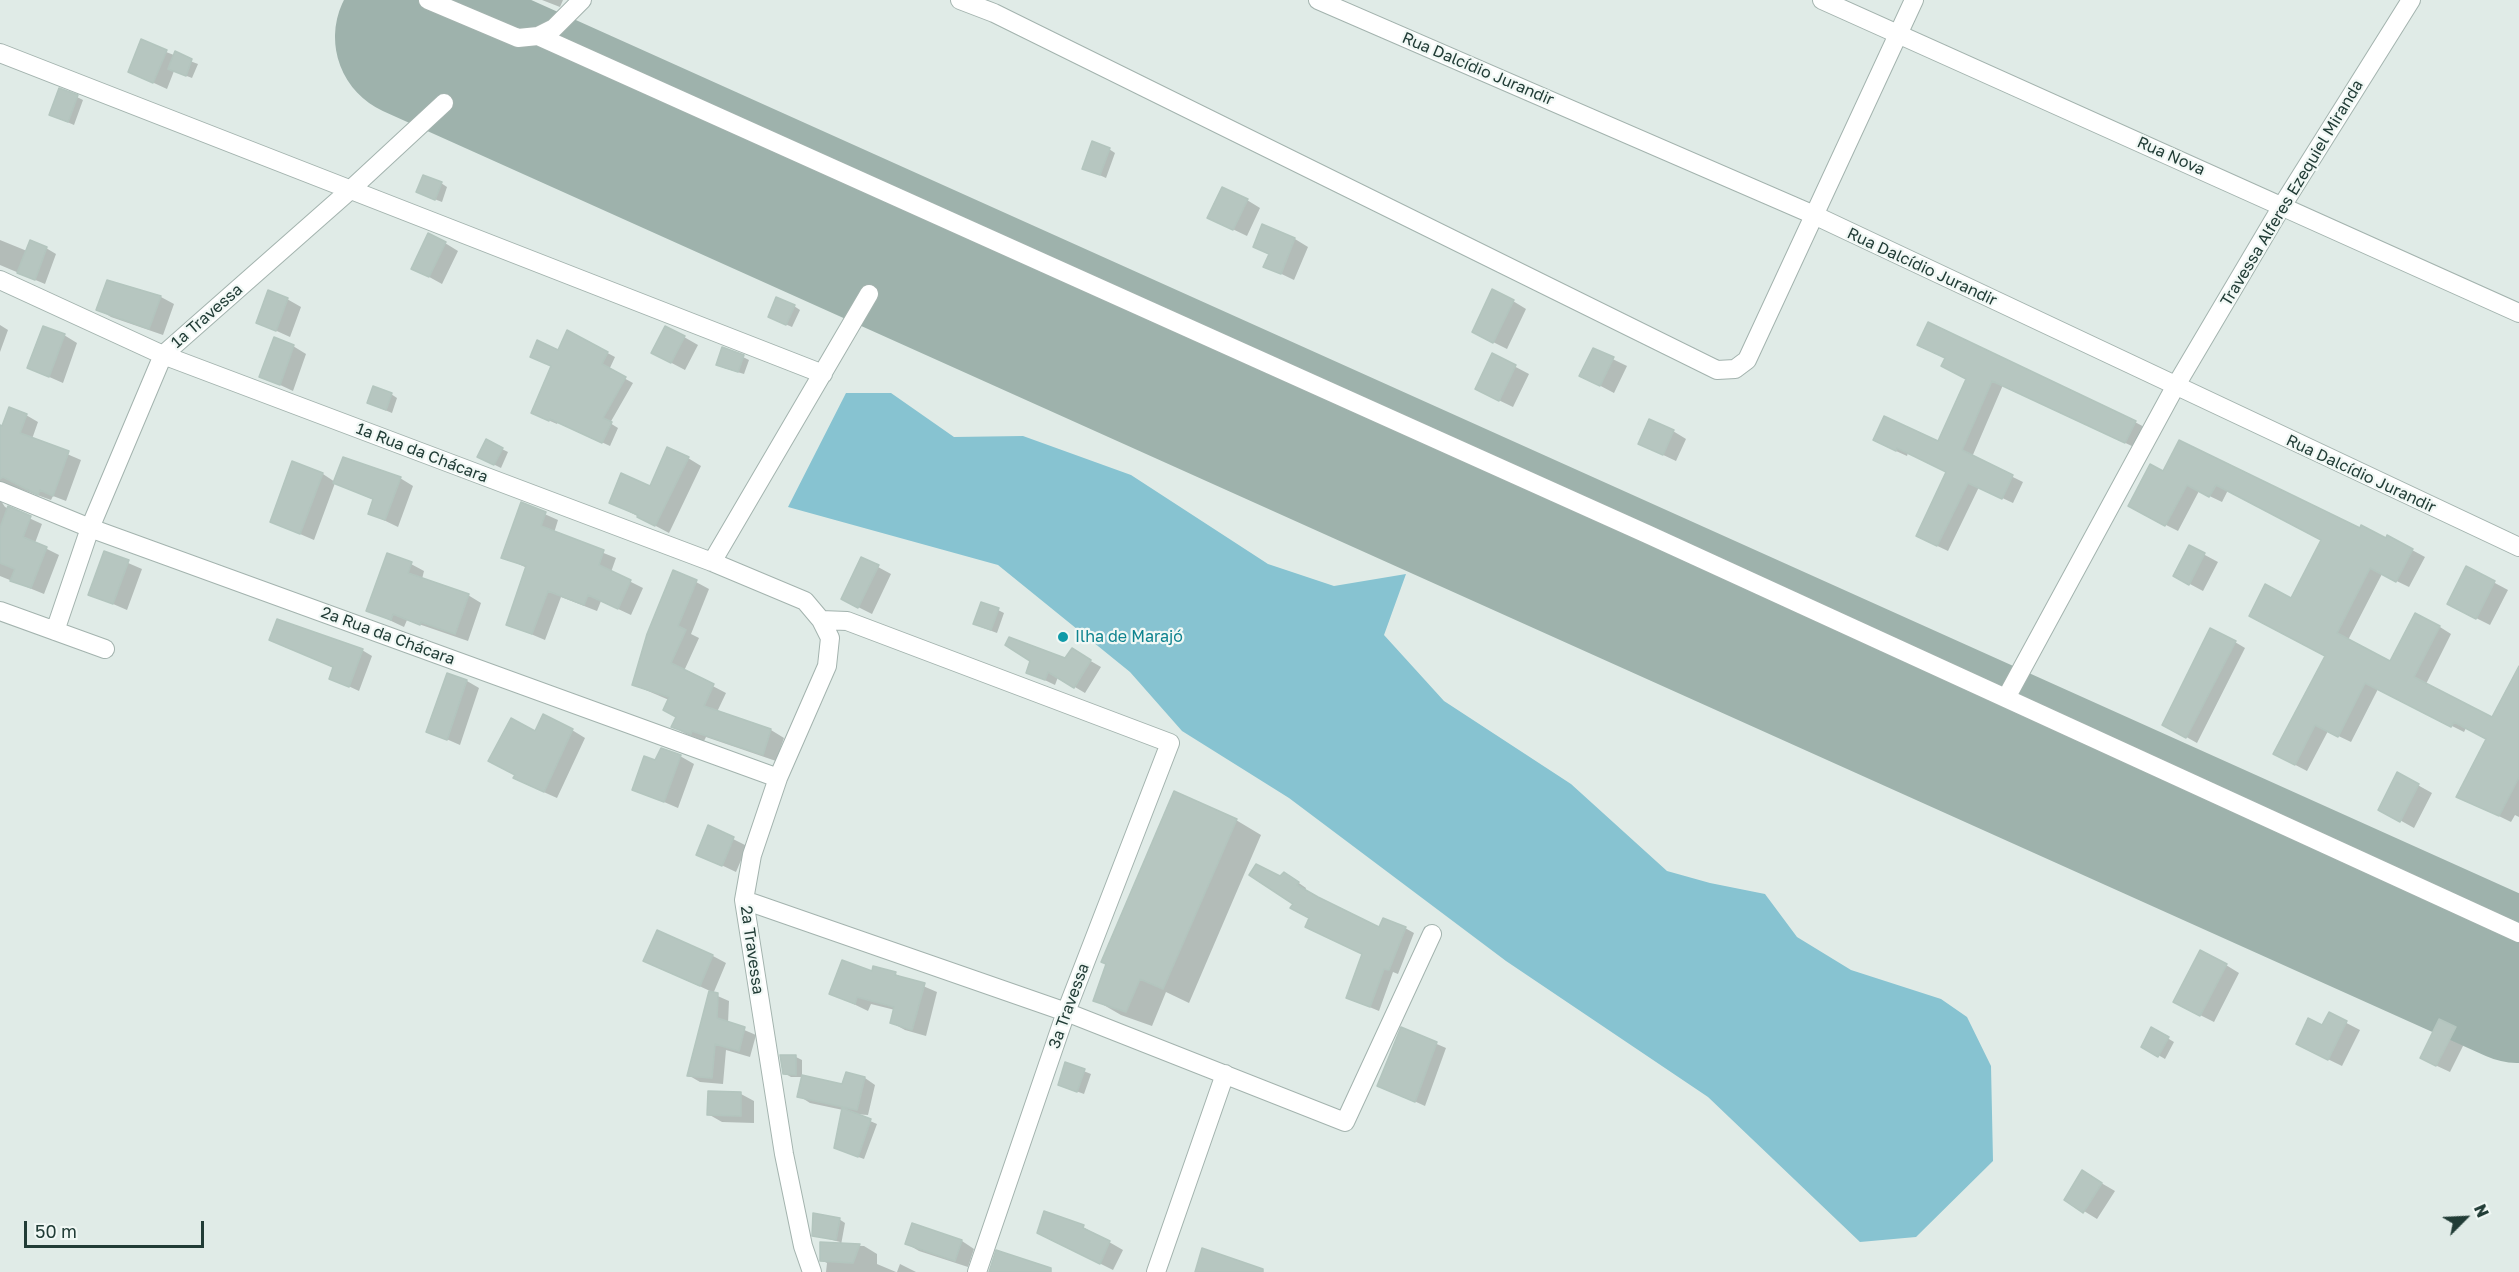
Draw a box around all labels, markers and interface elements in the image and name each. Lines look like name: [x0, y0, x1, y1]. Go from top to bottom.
street label: Rua Dalcídio Jurandir: [1399, 28, 1557, 110]
street label: Travessa Alferes Ezequiel Miranda: [2217, 76, 2367, 310]
street label: Rua Nova: [2134, 133, 2208, 179]
street label: Rua Dalcídio Jurandir: [1844, 224, 2000, 310]
street label: 1ª Travessa: [167, 280, 247, 352]
street label: 1ª Rua da Chácara: [353, 419, 491, 487]
street label: Rua Dalcídio Jurandir: [2283, 431, 2439, 517]
street label: 2ª Rua da Chácara: [318, 603, 458, 669]
place label: Ilha de Marajó: [1075, 627, 1183, 647]
marker: Ilha de Marajó: [1056, 630, 1070, 644]
street label: 2ª Travessa: [736, 904, 768, 996]
street label: 3ª Travessa: [1045, 961, 1093, 1051]
north arrow: [2435, 1188, 2495, 1248]
text: N: [2470, 1201, 2493, 1220]
scale bar: [27, 1209, 207, 1247]
text: 50 m: [35, 1220, 77, 1242]

